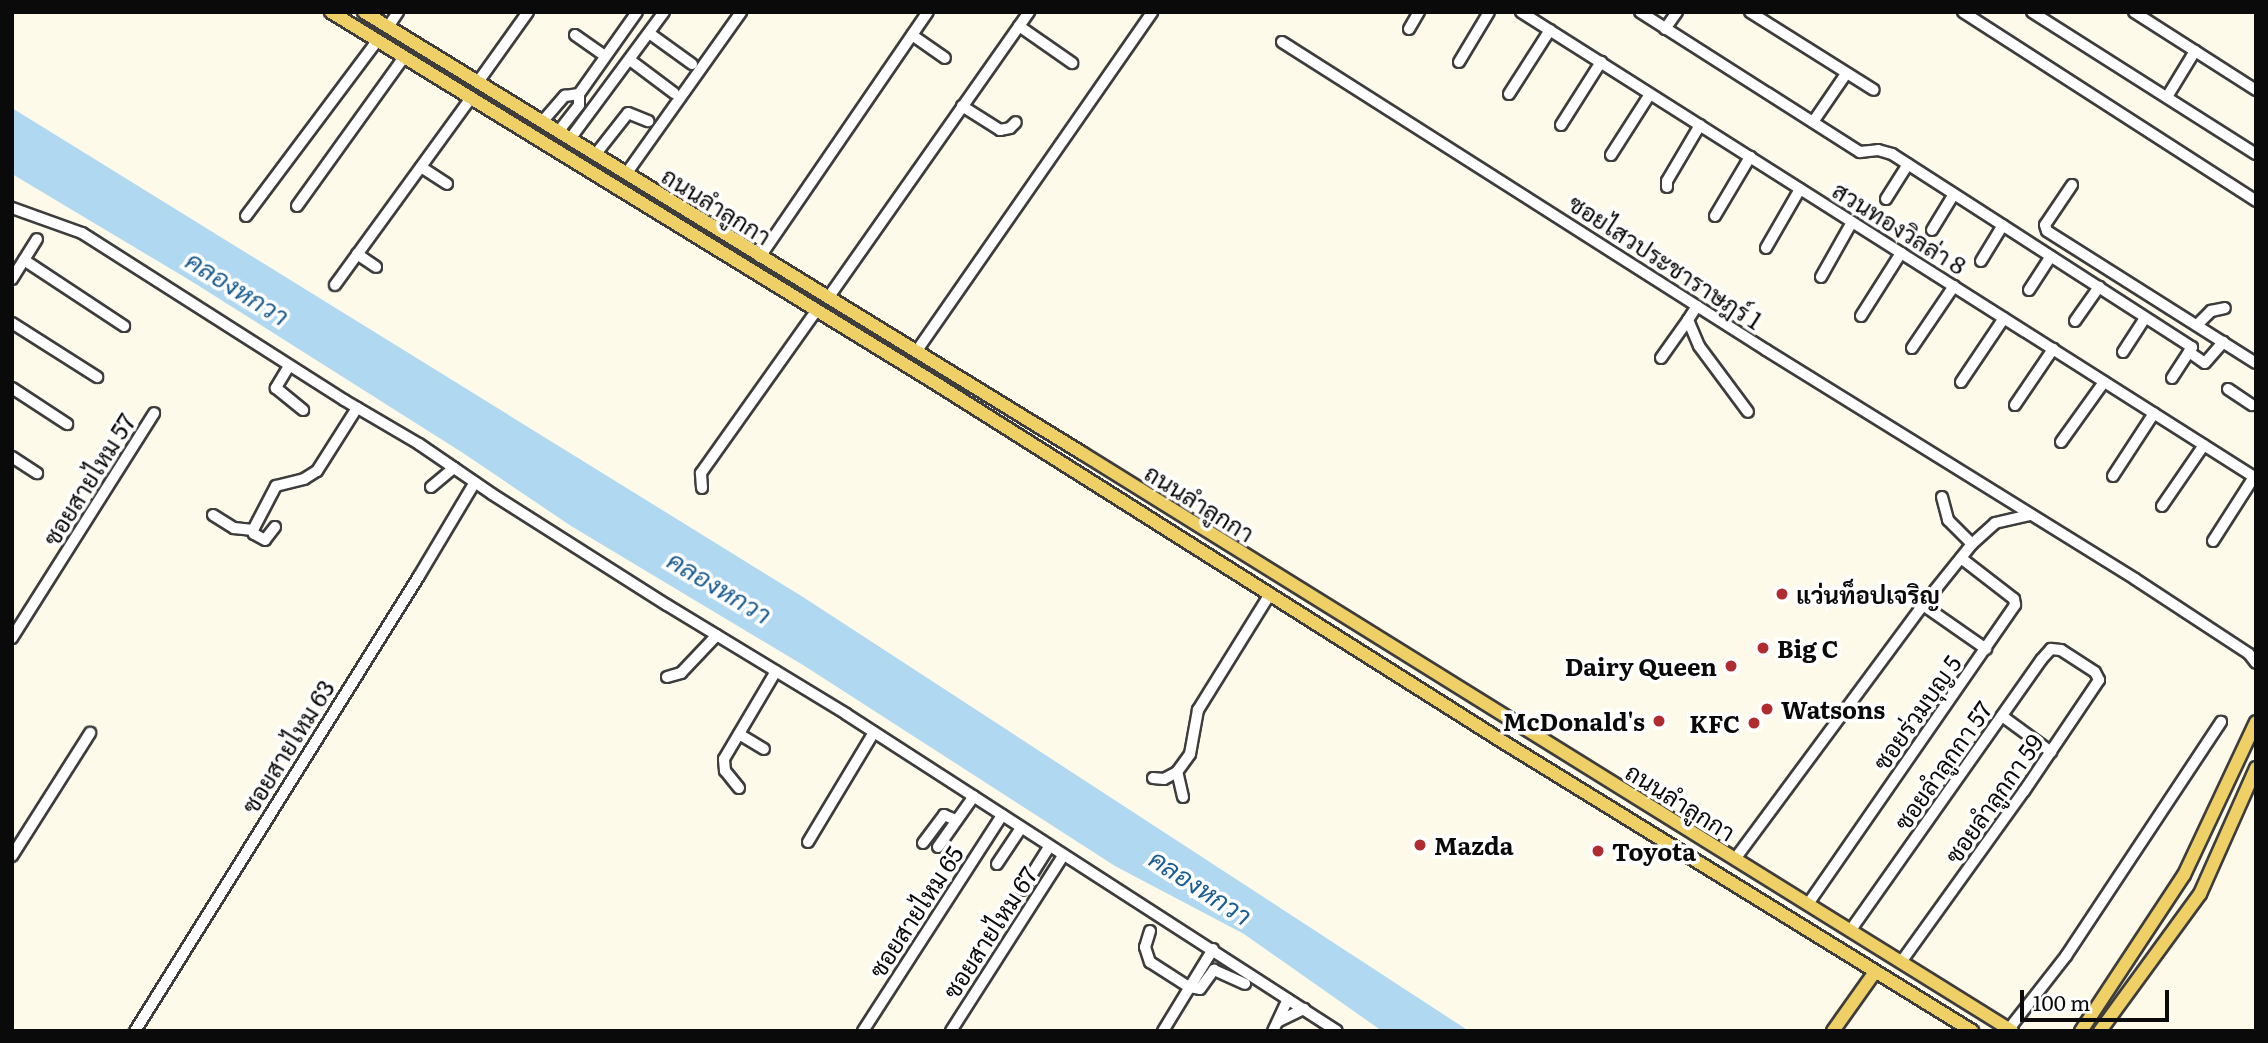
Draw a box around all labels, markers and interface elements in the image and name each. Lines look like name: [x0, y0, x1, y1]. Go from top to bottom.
street label: ถนนลำลูกกา: [657, 160, 777, 250]
street label: สวนทองวิลล่า 8: [1828, 175, 1972, 279]
street label: ซอยไสวประชาราษฎร์ 1: [1564, 188, 1768, 334]
water label: คลองหกวา: [181, 243, 295, 331]
street label: ซอยสายไหม 57: [36, 408, 140, 550]
street label: ถนนลำลูกกา: [1140, 457, 1260, 547]
water label: คลองหกวา: [663, 543, 777, 629]
place label: แว่นท็อปเจริญ: [1796, 580, 1940, 608]
marker: แว่นท็อปเจริญ: [1774, 586, 1790, 602]
place label: Big C: [1777, 634, 1839, 662]
marker: Big C: [1755, 640, 1771, 656]
street label: ซอยร่วมบุญ 5: [1866, 649, 1966, 775]
place label: Dairy Queen: [1565, 652, 1717, 680]
marker: Dairy Queen: [1723, 658, 1739, 674]
street label: ซอยสายไหม 63: [235, 674, 339, 818]
place label: Watsons: [1781, 695, 1885, 723]
street label: ซอยลำลูกกา 57: [1887, 695, 1997, 835]
marker: Watsons: [1759, 701, 1775, 717]
place label: McDonald's: [1503, 707, 1645, 735]
place label: KFC: [1689, 709, 1740, 737]
marker: McDonald's: [1651, 713, 1667, 729]
marker: KFC: [1746, 715, 1762, 731]
street label: ซอยลำลูกกา 59: [1938, 728, 2048, 868]
street label: ถนนลำลูกกา: [1621, 756, 1741, 846]
place label: Mazda: [1434, 831, 1514, 859]
marker: Mazda: [1412, 837, 1428, 853]
place label: Toyota: [1612, 837, 1696, 865]
street label: ซอยสายไหม 65: [862, 840, 968, 982]
water label: คลองหกวา: [1144, 842, 1258, 930]
marker: Toyota: [1590, 843, 1606, 859]
street label: ซอยสายไหม 67: [936, 861, 1042, 1003]
scale bar: [2023, 976, 2172, 1020]
text: 100 m: [2033, 986, 2090, 1017]

